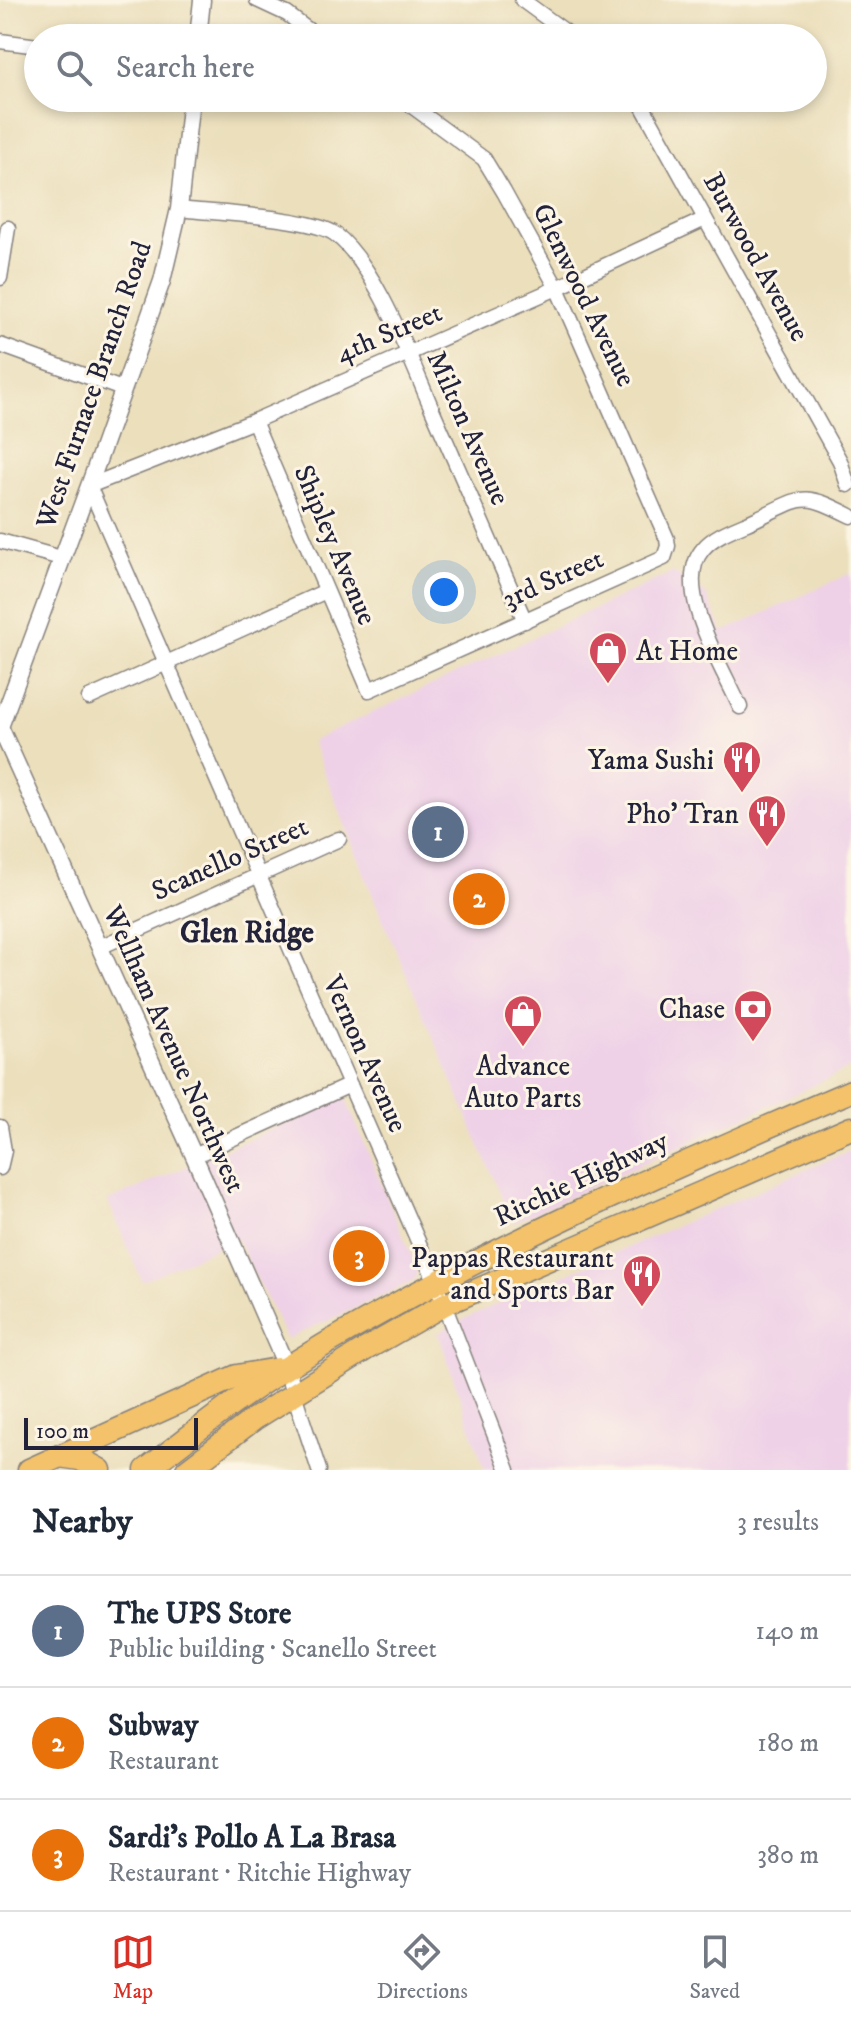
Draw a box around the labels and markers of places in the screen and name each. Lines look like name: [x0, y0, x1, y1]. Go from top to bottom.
shop icon: At Home: [587, 630, 629, 685]
place label: At Home: [636, 634, 738, 669]
restaurant icon: Yama Sushi: [721, 739, 763, 794]
place label: Yama Sushi: [588, 743, 714, 778]
restaurant icon: Pho' Tran: [746, 793, 788, 848]
place label: Pho' Tran: [626, 797, 739, 832]
pin: 1: [412, 802, 464, 862]
pin: 2: [453, 869, 505, 929]
bank icon: Chase: [732, 988, 774, 1043]
place label: Chase: [659, 992, 725, 1027]
shop icon: Advance Auto Parts: [502, 993, 544, 1048]
place label: Advance Auto Parts: [465, 1049, 581, 1116]
pin: 3: [333, 1226, 385, 1286]
place label: Pappas Restaurant and Sports Bar: [411, 1241, 615, 1308]
restaurant icon: Pappas Restaurant and Sports Bar: [621, 1253, 663, 1308]

